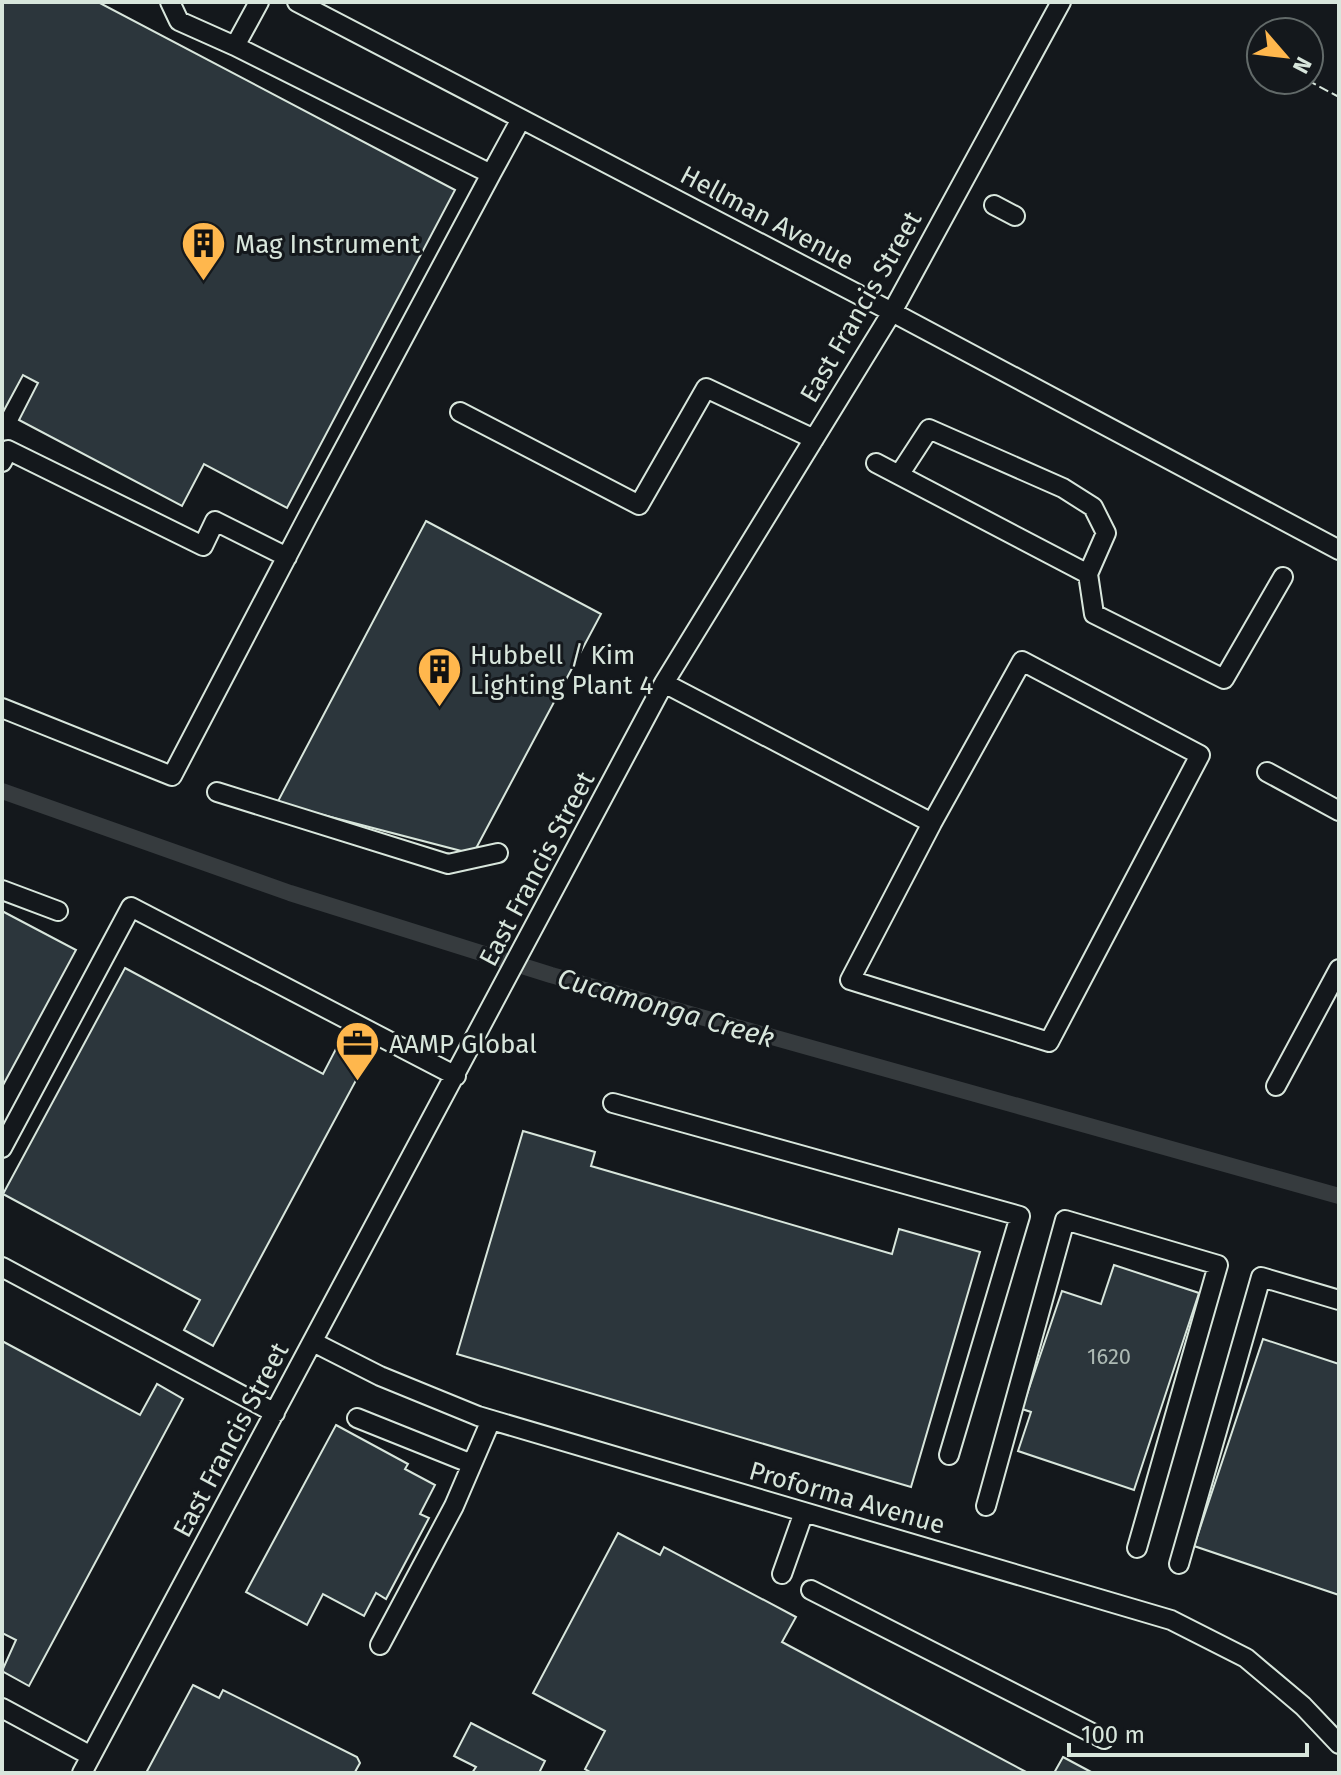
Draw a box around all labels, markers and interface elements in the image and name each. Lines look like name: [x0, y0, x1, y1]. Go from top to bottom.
north arrow: [1245, 16, 1325, 96]
text: N: [1287, 52, 1318, 78]
street label: Hellman Avenue: [675, 159, 859, 277]
street label: East Francis Street: [794, 205, 929, 408]
building icon: Mag Instrument: [180, 220, 228, 283]
place label: Mag Instrument: [235, 229, 421, 260]
place label: Hubbell / Kim Lighting Plant 4: [470, 640, 653, 701]
building icon: Hubbell / Kim Lighting Plant 4: [415, 646, 463, 709]
street label: East Francis Street: [473, 766, 602, 971]
water label: Cucamonga Creek: [554, 961, 778, 1055]
office icon: AAMP Global: [334, 1020, 382, 1083]
place label: AAMP Global: [389, 1029, 537, 1060]
street label: East Francis Street: [167, 1337, 296, 1542]
house number: 1620: [1087, 1343, 1131, 1370]
street label: Proforma Avenue: [745, 1455, 949, 1541]
scale bar: [1069, 1707, 1307, 1757]
text: 100 m: [1081, 1721, 1145, 1749]

